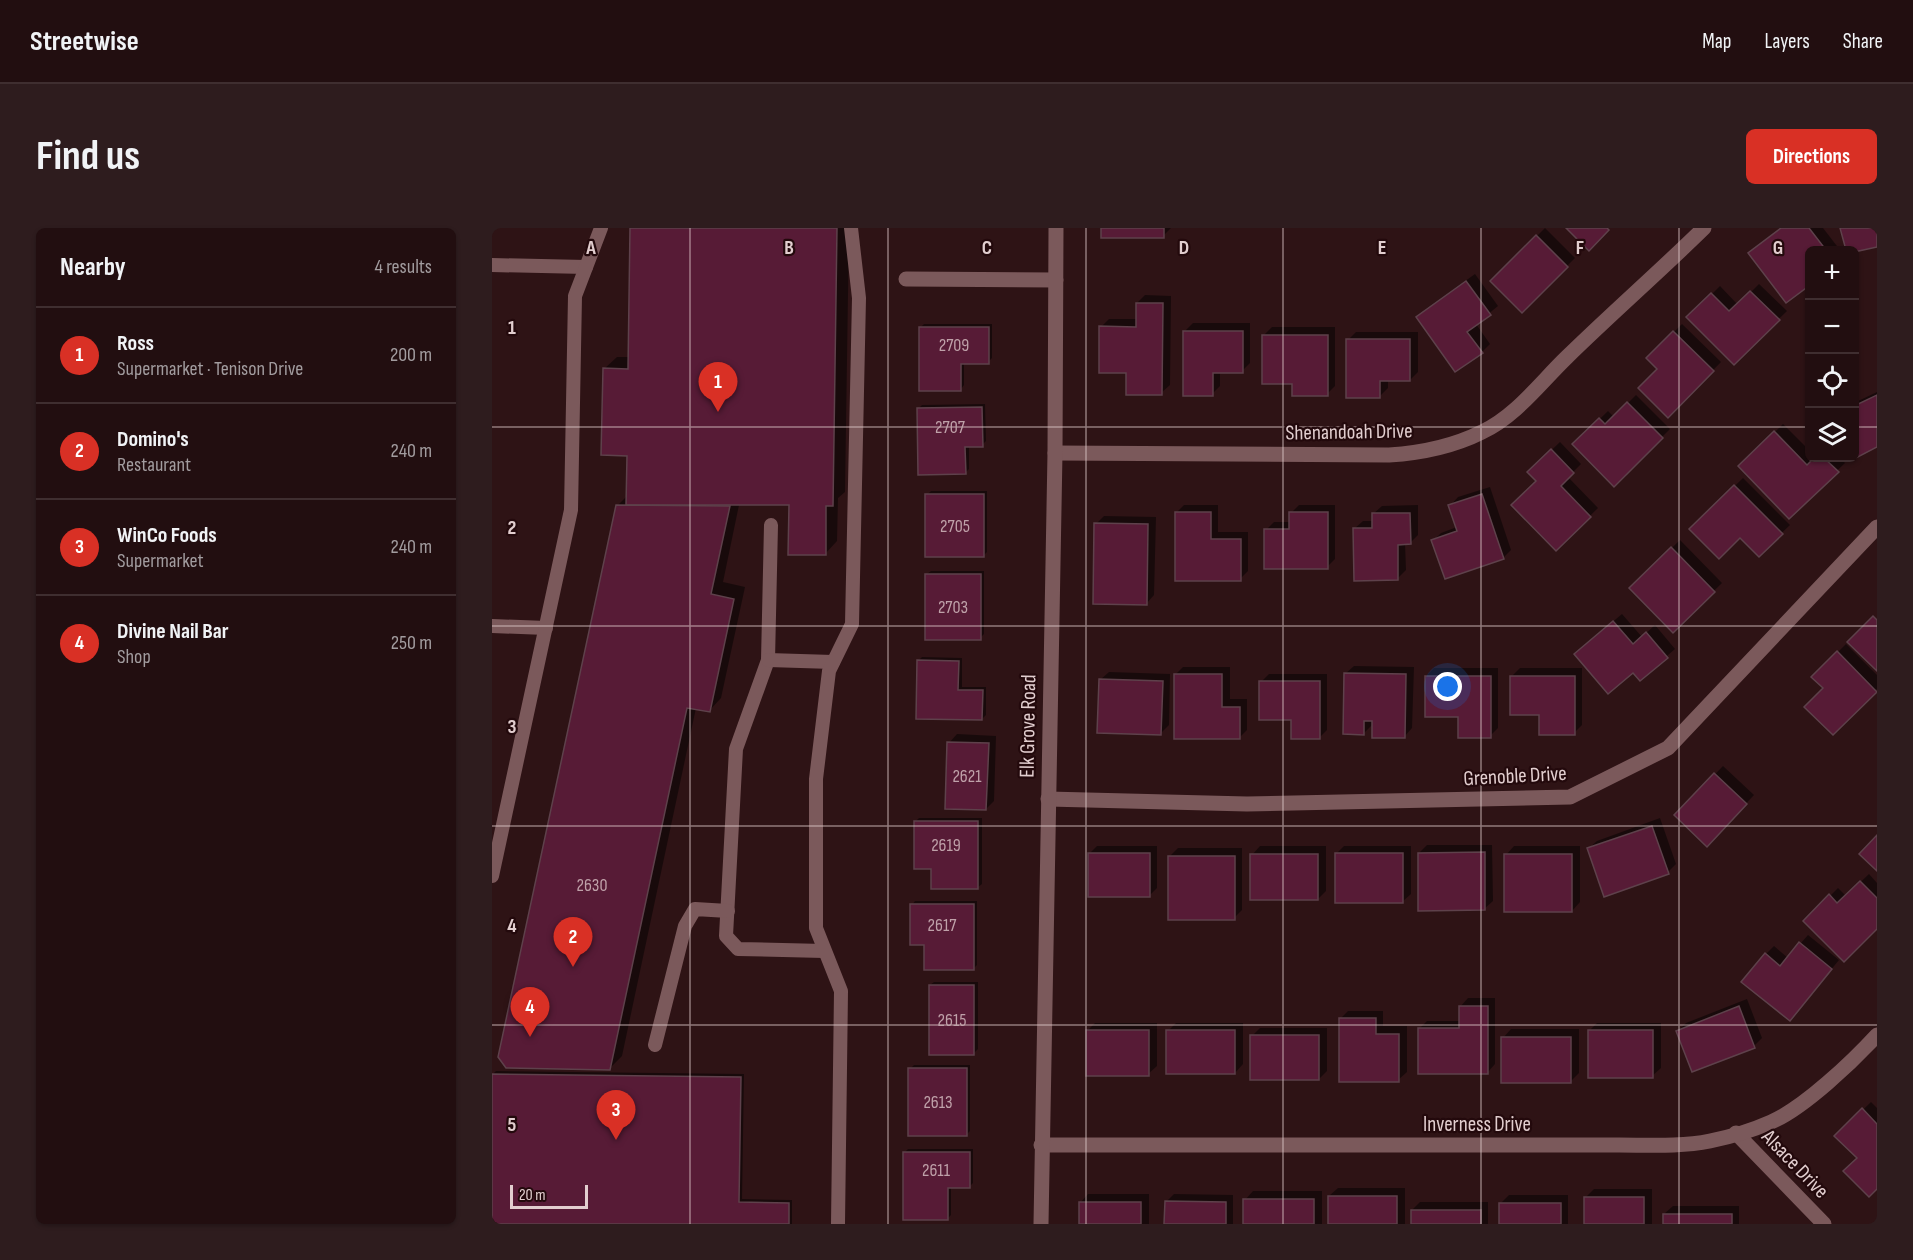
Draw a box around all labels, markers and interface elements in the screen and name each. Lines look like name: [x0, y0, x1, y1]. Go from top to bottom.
text: Streetwise: [30, 25, 139, 58]
text: Map: [1702, 29, 1731, 54]
text: Layers: [1764, 29, 1810, 54]
text: Share: [1843, 29, 1883, 54]
button: Directions: [1746, 129, 1877, 184]
text: Find us: [36, 131, 140, 182]
text: A: [585, 236, 596, 260]
text: B: [784, 236, 794, 260]
text: C: [982, 236, 992, 260]
text: D: [1179, 236, 1189, 260]
text: E: [1378, 236, 1386, 260]
text: F: [1576, 236, 1584, 260]
text: G: [1773, 236, 1783, 260]
map controls: [1805, 246, 1859, 462]
button: +: [1805, 246, 1859, 300]
text: Nearby: [60, 252, 126, 283]
text: 4 results: [375, 255, 432, 279]
button: −: [1805, 300, 1859, 354]
text: 1: [508, 316, 516, 340]
text: Ross: [117, 330, 154, 357]
house number: 2709: [939, 335, 969, 356]
text: 1: [76, 343, 83, 367]
text: 200 m: [390, 343, 432, 367]
button: locate: [1805, 354, 1859, 408]
text: Supermarket · Tenison Drive: [117, 357, 303, 381]
pin: 1: [698, 362, 738, 412]
button: layers: [1805, 408, 1859, 462]
house number: 2707: [935, 417, 966, 438]
street label: Shenandoah Drive: [1285, 418, 1413, 446]
text: Domino's: [117, 426, 189, 453]
text: 2: [75, 439, 84, 463]
text: 240 m: [391, 439, 432, 463]
text: Restaurant: [117, 453, 191, 477]
text: 2: [508, 516, 516, 540]
house number: 2705: [940, 516, 970, 537]
text: WinCo Foods: [117, 522, 217, 549]
text: 3: [75, 535, 84, 559]
text: 240 m: [391, 535, 432, 559]
text: Supermarket: [117, 549, 204, 573]
house number: 2703: [938, 597, 968, 618]
text: Divine Nail Bar: [117, 618, 229, 645]
text: 4: [75, 631, 84, 655]
text: 250 m: [391, 631, 432, 655]
text: Shop: [117, 645, 151, 669]
your location: [1433, 672, 1462, 701]
street label: Elk Grove Road: [1015, 674, 1041, 778]
text: 3: [508, 715, 517, 739]
street label: Grenoble Drive: [1463, 761, 1567, 791]
house number: 2621: [952, 766, 982, 787]
house number: 2619: [931, 835, 961, 856]
house number: 2630: [577, 875, 607, 896]
text: 4: [507, 914, 517, 938]
house number: 2617: [928, 915, 957, 936]
pin: 2: [554, 918, 592, 967]
pin: 4: [510, 988, 549, 1037]
house number: 2615: [938, 1010, 966, 1031]
pin: 3: [596, 1090, 636, 1140]
house number: 2613: [923, 1092, 953, 1113]
street label: Inverness Drive: [1423, 1112, 1531, 1137]
text: 5: [508, 1113, 517, 1137]
street label: Alsace Drive: [1756, 1124, 1834, 1203]
house number: 2611: [922, 1160, 951, 1181]
scale bar: [510, 1182, 588, 1210]
text: 20 m: [519, 1186, 546, 1205]

